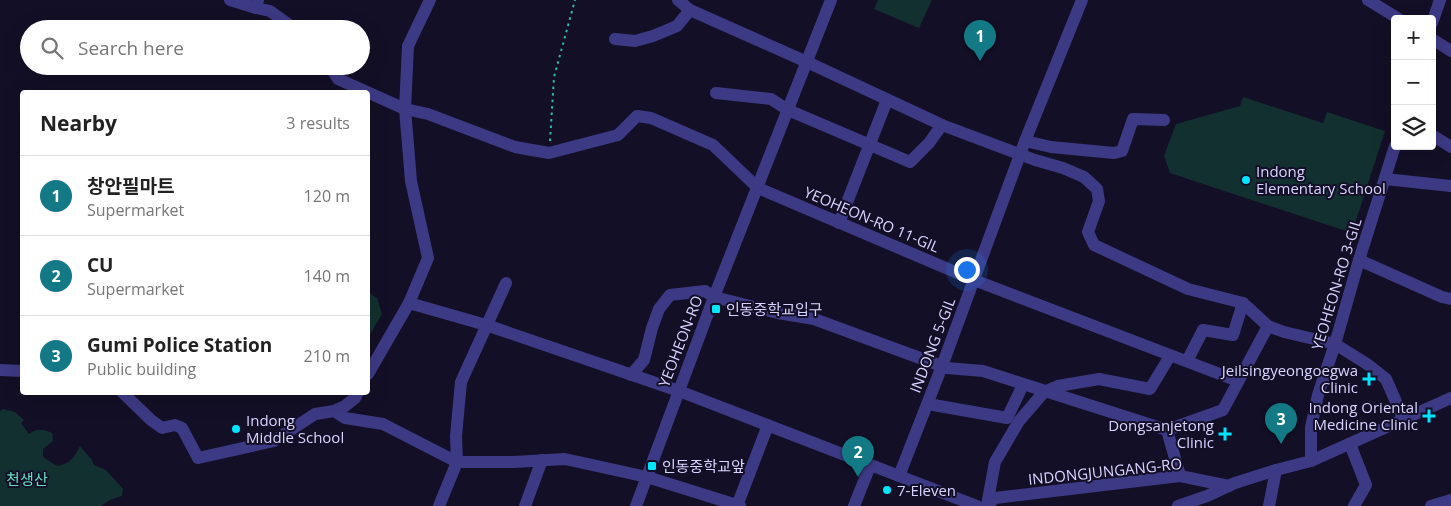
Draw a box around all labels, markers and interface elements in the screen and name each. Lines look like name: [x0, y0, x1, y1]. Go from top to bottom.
map controls: [1391, 15, 1436, 150]
button: +: [1391, 15, 1436, 60]
search box: [20, 20, 370, 75]
pin: 1: [964, 20, 996, 61]
icon: search: [38, 34, 66, 62]
text: Search here: [78, 35, 184, 61]
button: −: [1391, 60, 1436, 105]
button: layers: [1391, 105, 1436, 150]
text: Nearby: [40, 109, 117, 137]
text: 3 results: [286, 112, 350, 134]
place label: Indong Elementary School: [1256, 161, 1386, 198]
text: 창안필마트: [87, 173, 174, 199]
marker: Indong Elementary School: [1240, 174, 1252, 186]
street label: YEOHEON-RO 11-GIL: [801, 181, 943, 257]
text: 1: [51, 185, 61, 207]
text: 120 m: [304, 185, 350, 207]
text: Supermarket: [87, 199, 184, 221]
street label: YEOHEON-RO 3-GIL: [1306, 216, 1366, 352]
text: CU: [87, 252, 113, 278]
your location: [954, 257, 980, 283]
text: 2: [51, 265, 61, 287]
text: 140 m: [304, 265, 350, 287]
text: Supermarket: [87, 278, 184, 300]
street label: YEOHEON-RO: [653, 292, 707, 390]
street label: INDONG 5-GIL: [905, 294, 959, 395]
place label: 인동중학교입구: [726, 299, 823, 319]
marker: 인동중학교입구: [710, 303, 722, 315]
text: Gumi Police Station: [87, 332, 272, 358]
text: 3: [51, 345, 61, 367]
text: 210 m: [304, 345, 350, 367]
text: Public building: [87, 358, 196, 380]
place label: Jeilsingyeongoegwa Clinic: [1220, 360, 1358, 397]
marker: Jeilsingyeongoegwa Clinic: [1362, 372, 1376, 386]
place label: Indong Oriental Medicine Clinic: [1308, 397, 1418, 434]
pin: 3: [1265, 403, 1297, 444]
marker: Indong Oriental Medicine Clinic: [1422, 409, 1436, 423]
place label: Indong Middle School: [246, 410, 344, 447]
place label: Dongsanjetong Clinic: [1108, 415, 1214, 452]
marker: Indong Middle School: [230, 423, 242, 435]
marker: Dongsanjetong Clinic: [1218, 427, 1232, 441]
pin: 2: [842, 436, 874, 477]
street label: INDONGJUNGANG-RO: [1027, 453, 1183, 489]
place label: 인동중학교앞: [662, 456, 745, 476]
marker: 인동중학교앞: [646, 460, 658, 472]
park label: 천생산: [6, 469, 48, 489]
place label: 7-Eleven: [897, 480, 956, 500]
marker: 7-Eleven: [881, 484, 893, 496]

